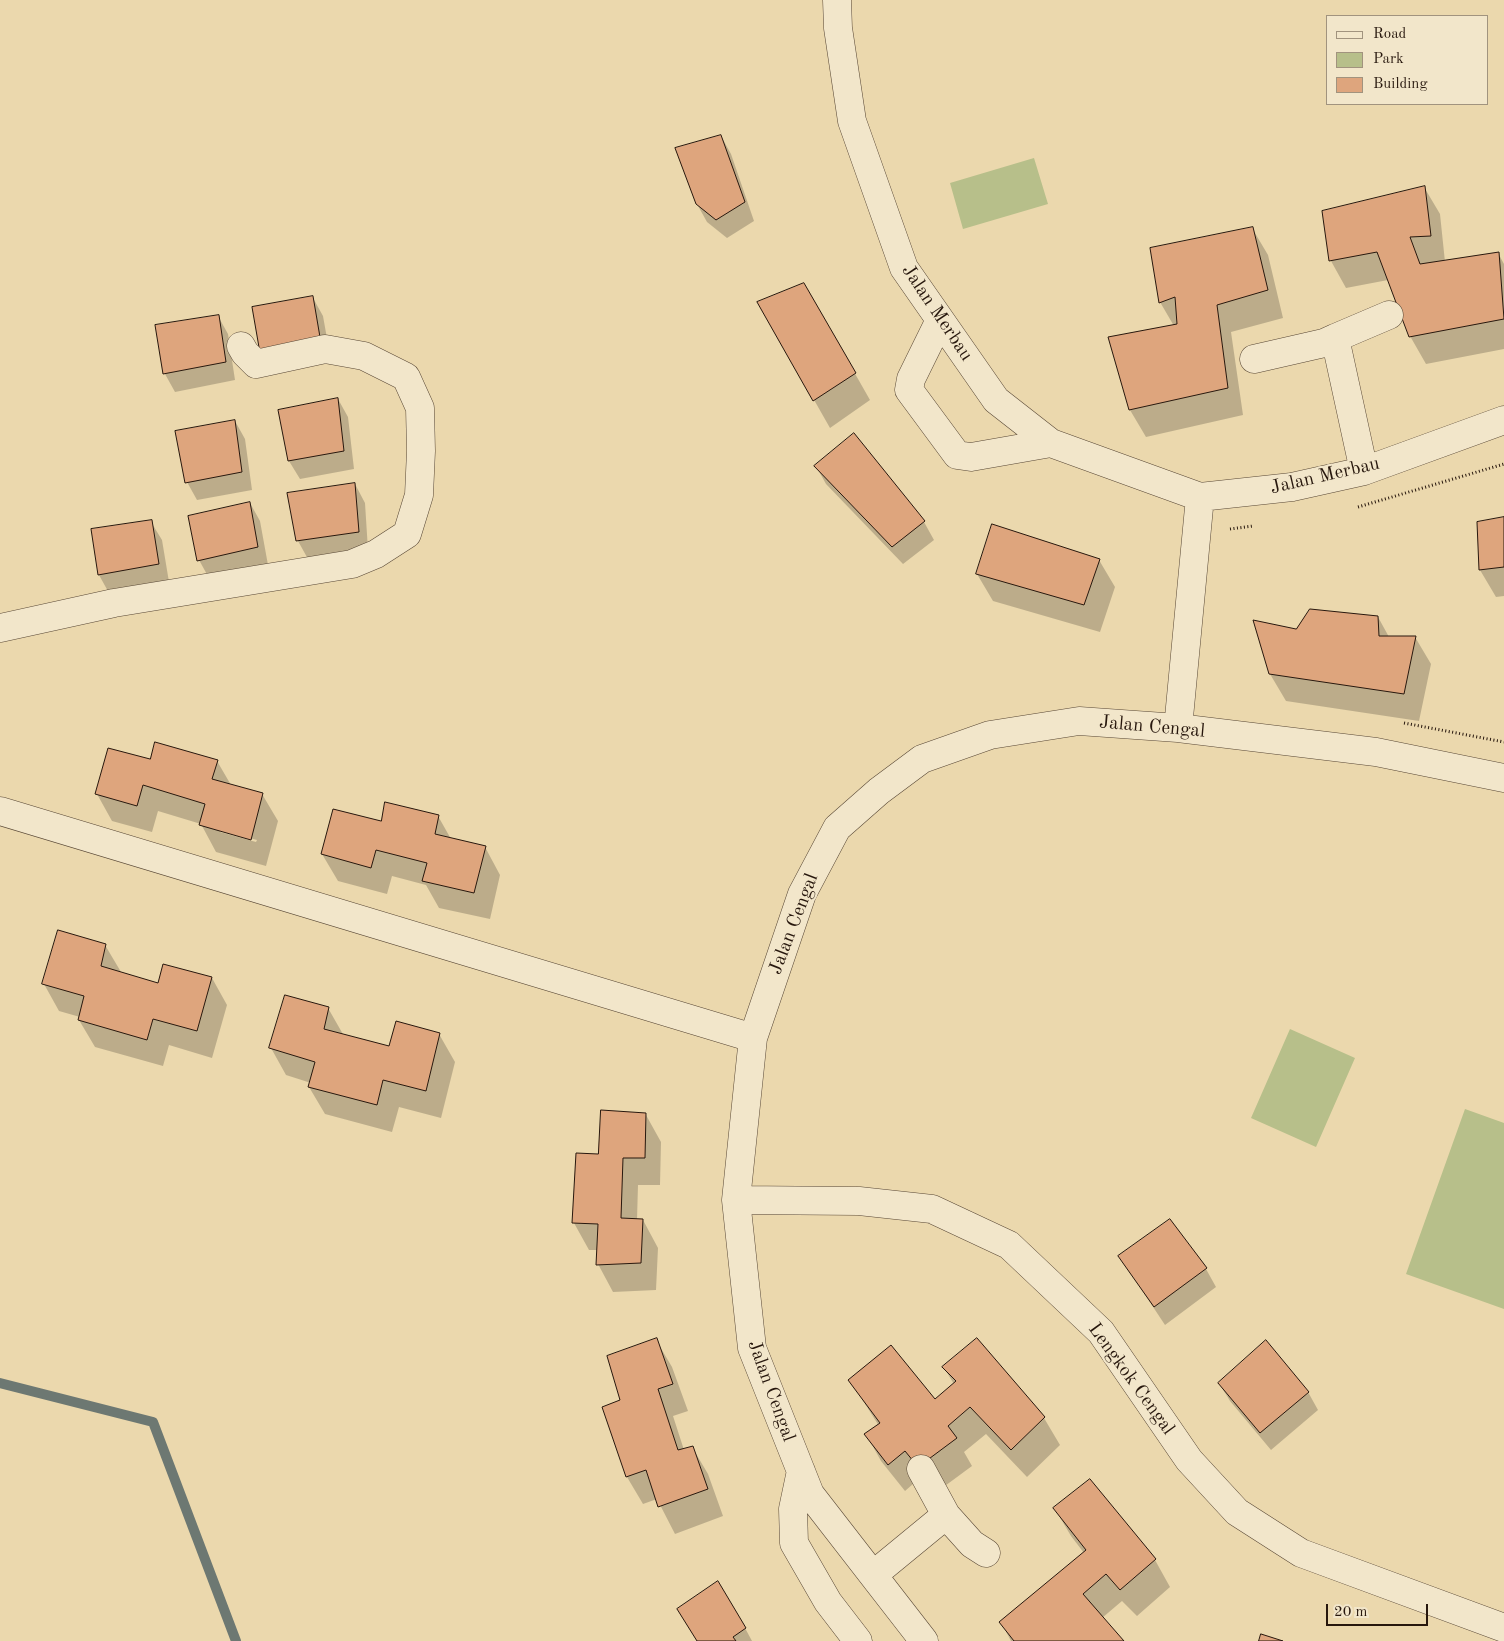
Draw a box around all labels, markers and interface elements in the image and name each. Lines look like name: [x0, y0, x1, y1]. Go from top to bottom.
legend: [1326, 15, 1489, 105]
text: Road: [1373, 27, 1406, 42]
text: Park: [1373, 52, 1404, 67]
text: Building: [1373, 77, 1428, 92]
street label: Jalan Merbau: [896, 260, 978, 366]
street label: Jalan Merbau: [1268, 452, 1382, 500]
street label: Jalan Cengal: [1098, 711, 1206, 743]
street label: Jalan Cengal: [764, 870, 824, 978]
street label: Lengkok Cengal: [1083, 1318, 1179, 1440]
street label: Jalan Cengal: [742, 1337, 800, 1445]
scale bar: [1329, 1594, 1432, 1626]
text: 20 m: [1334, 1605, 1368, 1620]

